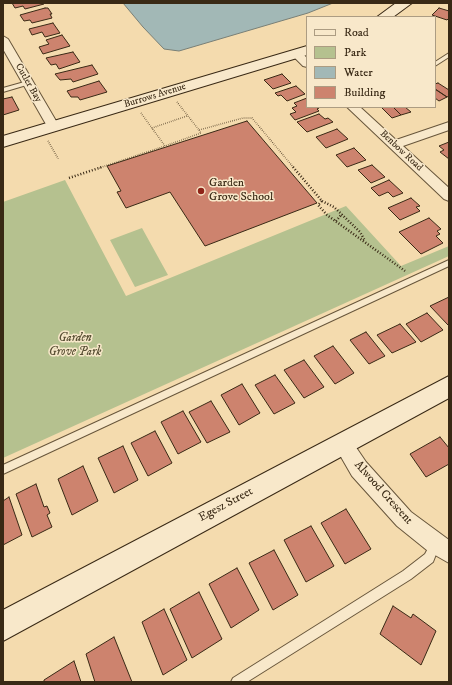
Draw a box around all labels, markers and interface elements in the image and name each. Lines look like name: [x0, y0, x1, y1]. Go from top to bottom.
legend: [306, 16, 436, 108]
text: Road: [344, 25, 369, 40]
text: Park: [344, 45, 366, 60]
street label: Cutler Bay: [12, 61, 44, 105]
text: Water: [344, 65, 373, 80]
street label: Burrows Avenue: [123, 81, 187, 111]
text: Building: [344, 85, 385, 100]
street label: Benbow Road: [377, 128, 425, 174]
place label: Garden Grove School: [209, 177, 273, 205]
marker: Garden Grove School: [196, 186, 206, 196]
park label: Garden Grove Park: [49, 332, 101, 360]
street label: Alwood Crescent: [351, 458, 415, 528]
street label: Egesz Street: [196, 485, 256, 525]

